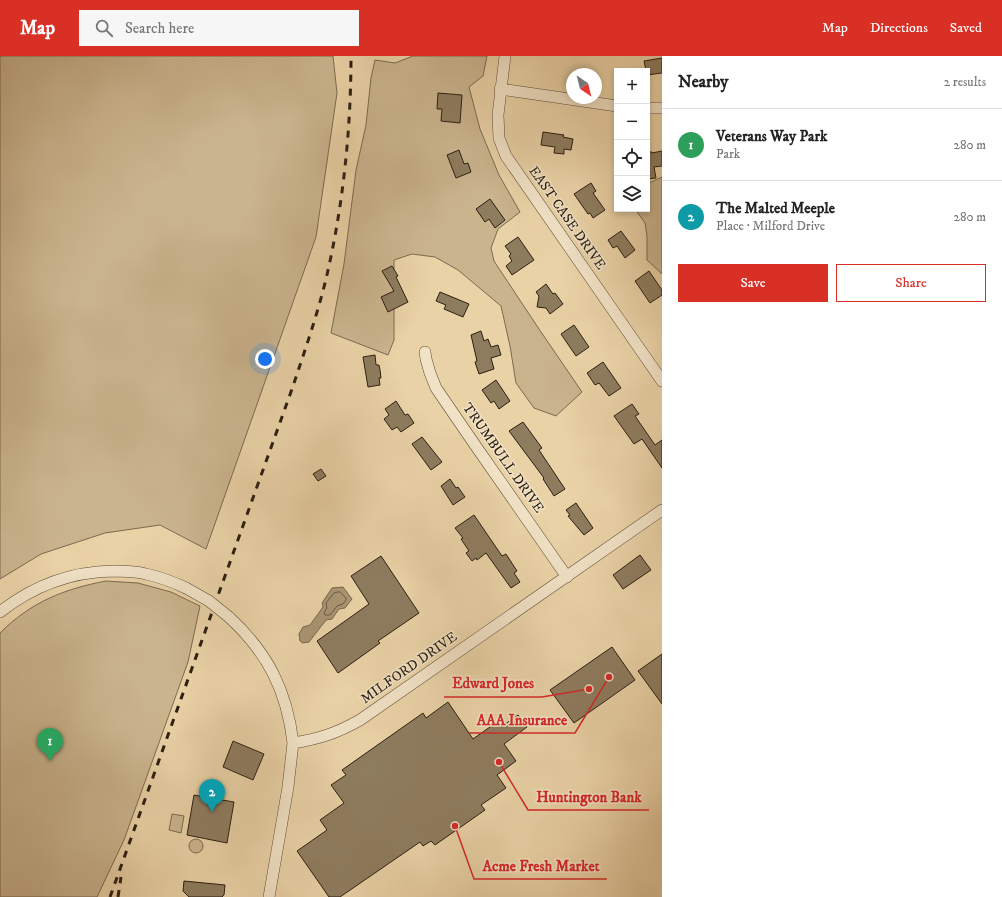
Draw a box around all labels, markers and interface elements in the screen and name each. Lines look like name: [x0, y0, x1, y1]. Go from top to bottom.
search box: [79, 10, 359, 46]
text: Map: [20, 17, 55, 40]
icon: search: [93, 17, 115, 39]
text: Search here: [125, 19, 194, 38]
text: Map: [822, 19, 848, 37]
text: Directions: [870, 19, 928, 37]
text: Saved: [950, 19, 982, 37]
north arrow: [566, 68, 602, 104]
map controls: [614, 68, 650, 212]
button: +: [614, 68, 650, 104]
text: Nearby: [678, 71, 728, 93]
text: 2 results: [944, 74, 986, 90]
button: −: [614, 104, 650, 140]
text: Veterans Way Park: [716, 127, 827, 146]
text: 1: [689, 137, 693, 153]
text: 280 m: [954, 137, 986, 153]
button: locate: [614, 140, 650, 176]
text: Park: [716, 146, 740, 162]
street label: EAST CASE DRIVE: [525, 163, 610, 273]
button: layers: [614, 176, 650, 212]
text: The Malted Meeple: [716, 199, 835, 218]
text: 2: [688, 209, 694, 225]
text: 280 m: [954, 209, 986, 225]
text: Place · Milford Drive: [716, 218, 825, 234]
button: Save: [678, 264, 828, 302]
button: Share: [836, 264, 986, 302]
your location: [255, 349, 275, 369]
street label: TRUMBULL DRIVE: [458, 399, 548, 517]
street label: MILFORD DRIVE: [357, 628, 461, 708]
callout: Edward Jones: [444, 670, 542, 697]
text: Edward Jones: [452, 674, 534, 693]
callout: AAA Insurance: [469, 706, 575, 733]
text: AAA Insurance: [476, 711, 568, 730]
pin: 1: [37, 728, 63, 761]
pin: 2: [199, 779, 225, 812]
callout: Huntington Bank: [528, 783, 649, 810]
text: Huntington Bank: [536, 788, 642, 807]
callout: Acme Fresh Market: [474, 852, 607, 879]
text: Acme Fresh Market: [482, 857, 600, 876]

